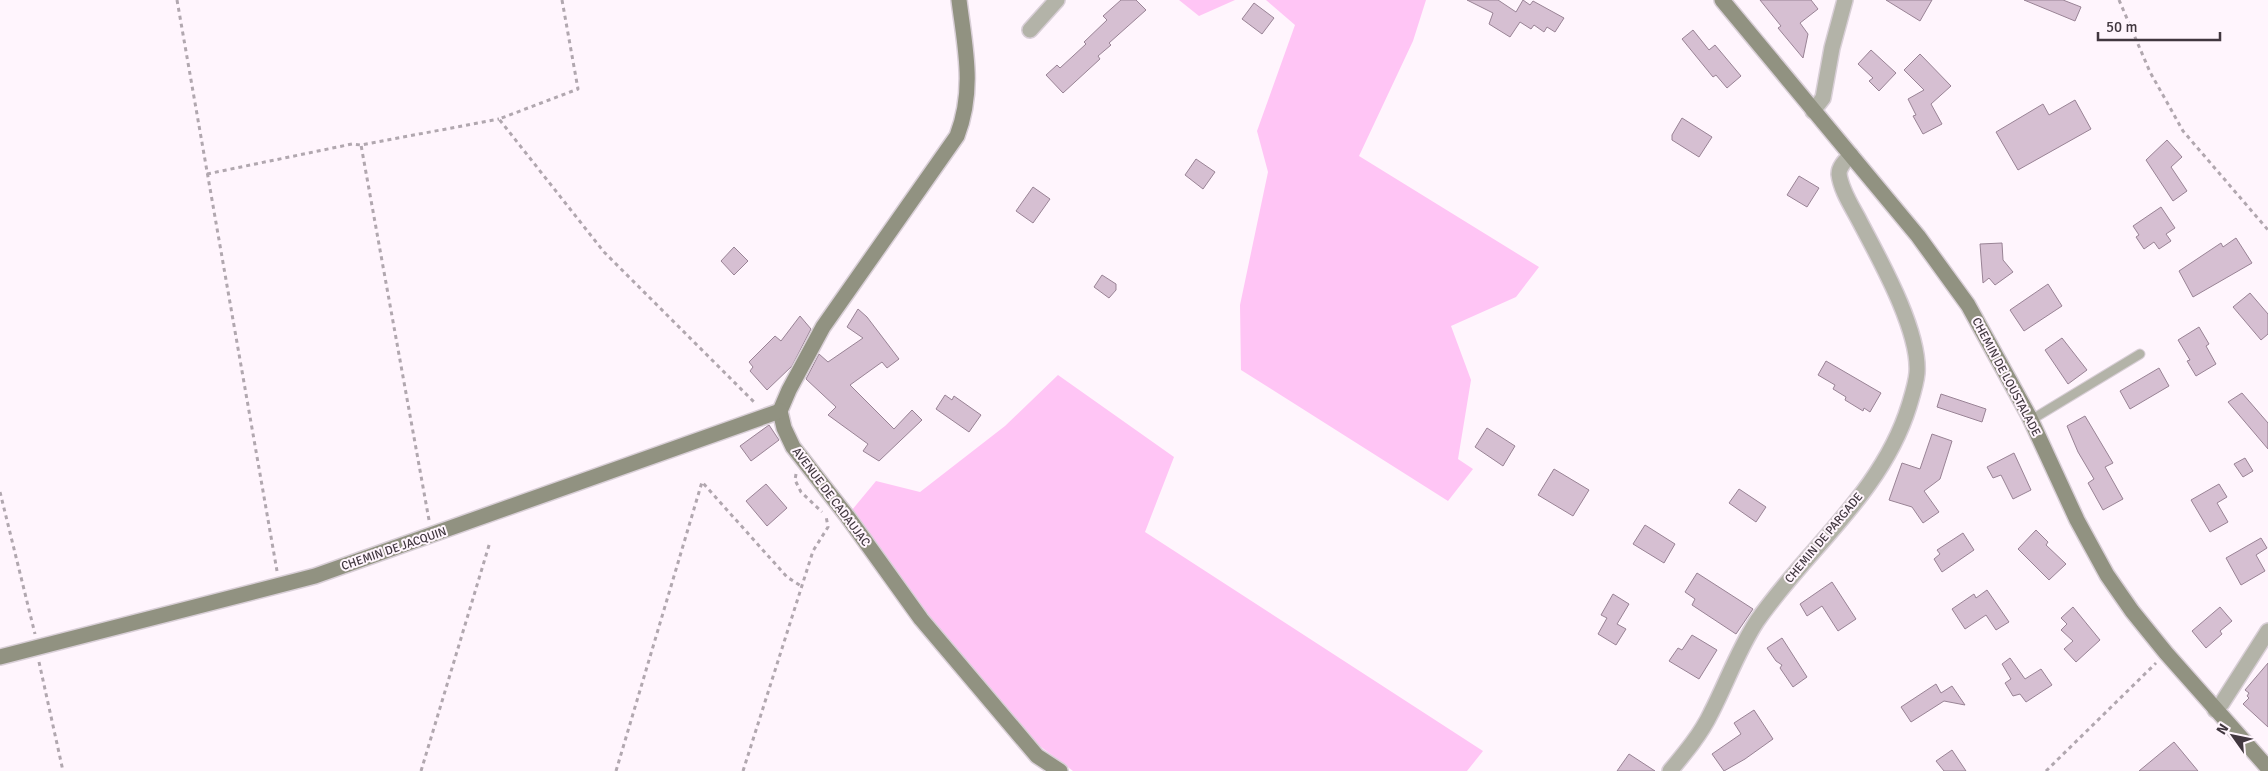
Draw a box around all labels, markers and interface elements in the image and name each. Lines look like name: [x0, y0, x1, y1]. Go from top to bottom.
scale bar: [2098, 10, 2220, 42]
text: 50 m: [2106, 18, 2137, 36]
street label: CHEMIN DE LOUSTALADE: [1968, 315, 2044, 439]
street label: AVENUE DE CADAUJAC: [789, 445, 873, 549]
street label: CHEMIN DE PARGADE: [1782, 490, 1866, 586]
street label: CHEMIN DE JACQUIN: [339, 524, 449, 574]
north arrow: [2208, 711, 2258, 761]
text: N: [2213, 720, 2232, 738]

